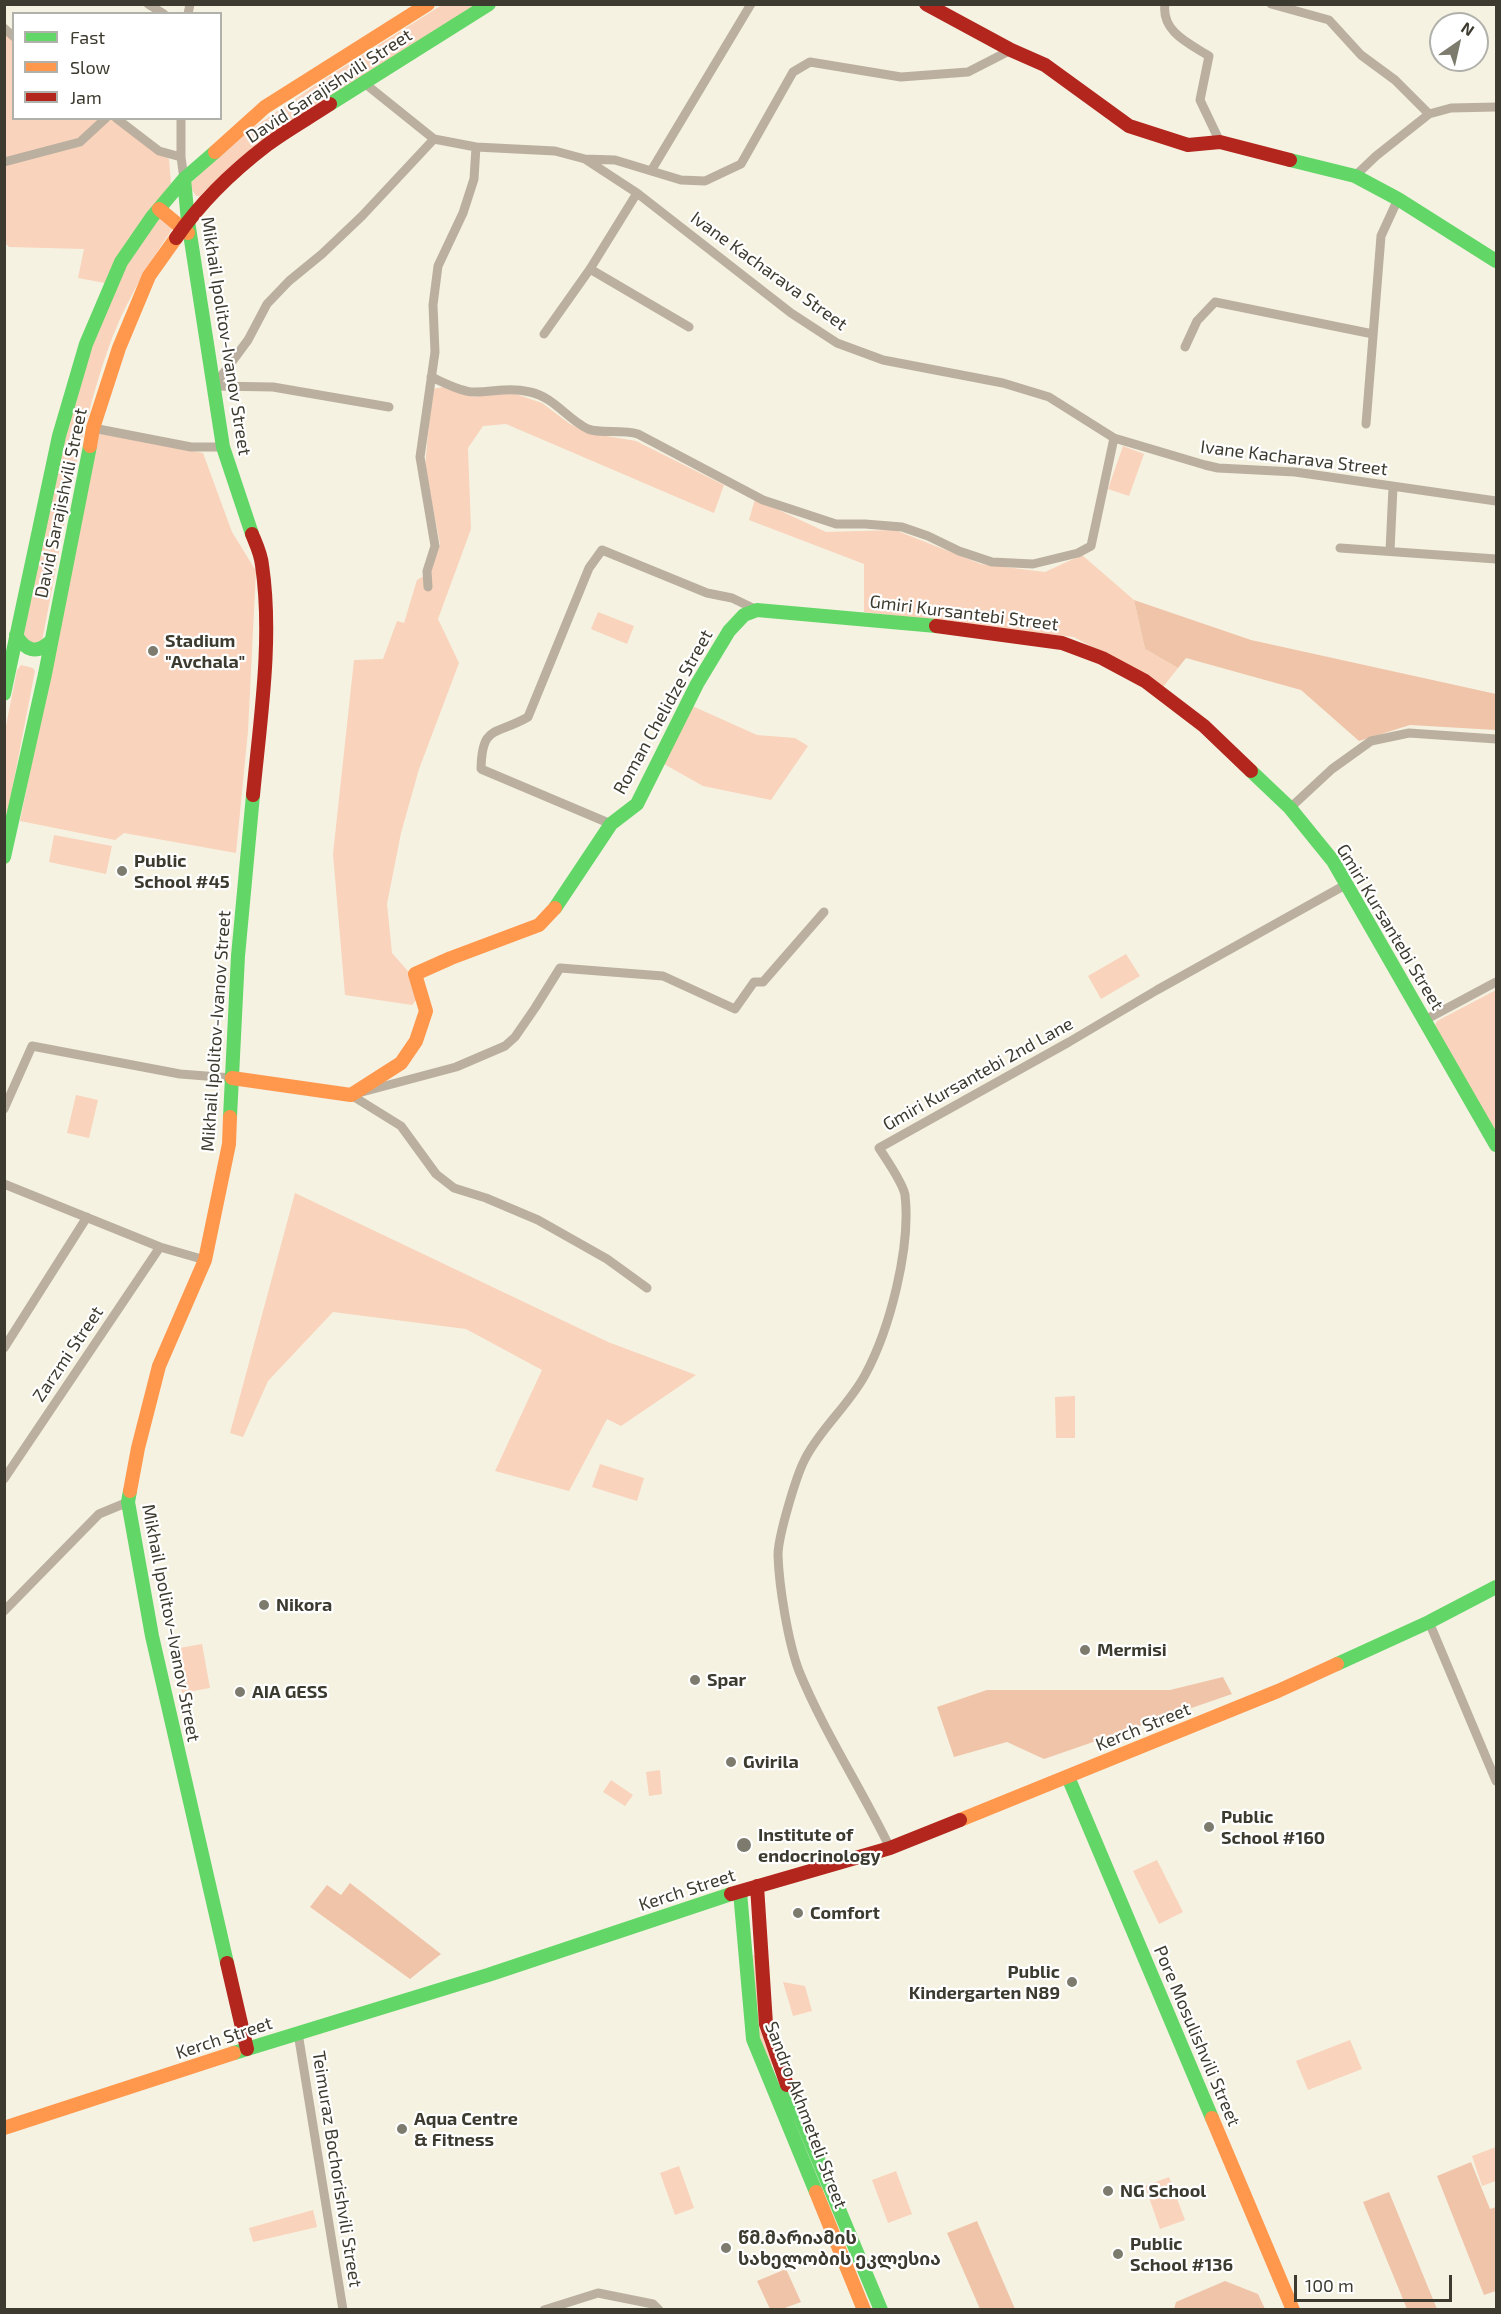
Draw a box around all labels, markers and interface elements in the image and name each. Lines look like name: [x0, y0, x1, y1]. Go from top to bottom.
legend: [12, 12, 222, 120]
north arrow: [1429, 12, 1489, 72]
text: N: [1458, 17, 1478, 39]
street label: David Sarajishvili Street: [242, 24, 416, 148]
text: Fast: [70, 26, 105, 48]
text: Slow: [70, 56, 110, 78]
text: Jam: [70, 86, 102, 108]
street label: Ivane Kacharava Street: [686, 207, 852, 335]
street label: Mikhail Ipolitov-Ivanov Street: [196, 215, 256, 457]
street label: David Sarajishvili Street: [30, 406, 92, 600]
street label: Ivane Kacharava Street: [1199, 436, 1389, 480]
street label: Gmiri Kursantebi Street: [868, 591, 1060, 635]
street label: Roman Chelidze Street: [609, 626, 717, 798]
place label: Stadium "Avchala": [165, 630, 245, 672]
marker: Stadium "Avchala": [146, 644, 160, 658]
street label: Gmiri Kursantebi Street: [1332, 840, 1448, 1014]
place label: Public School #45: [134, 850, 230, 892]
marker: Public School #45: [115, 864, 129, 878]
street label: Mikhail Ipolitov-Ivanov Street: [197, 910, 235, 1152]
street label: Gmiri Kursantebi 2nd Lane: [879, 1013, 1077, 1135]
street label: Zarzmi Street: [28, 1302, 108, 1406]
street label: Mikhail Ipolitov-Ivanov Street: [137, 1502, 205, 1744]
place label: Nikora: [276, 1594, 332, 1616]
marker: Nikora: [257, 1598, 271, 1612]
place label: Mermisi: [1097, 1639, 1167, 1661]
marker: Mermisi: [1078, 1643, 1092, 1657]
place label: Spar: [707, 1669, 746, 1691]
marker: Spar: [688, 1673, 702, 1687]
place label: AIA GESS: [252, 1681, 328, 1703]
marker: AIA GESS: [233, 1685, 247, 1699]
street label: Kerch Street: [1092, 1698, 1194, 1756]
place label: Gvirila: [743, 1751, 799, 1773]
marker: Gvirila: [724, 1755, 738, 1769]
place label: Public School #160: [1221, 1806, 1325, 1848]
marker: Public School #160: [1202, 1820, 1216, 1834]
place label: Institute of endocrinology: [758, 1824, 881, 1866]
marker: Institute of endocrinology: [735, 1836, 753, 1854]
street label: Kerch Street: [636, 1864, 738, 1916]
place label: Comfort: [810, 1902, 880, 1924]
marker: Comfort: [791, 1906, 805, 1920]
street label: Pore Mosulishvili Street: [1149, 1942, 1245, 2130]
place label: Public Kindergarten N89: [909, 1961, 1060, 2004]
marker: Public Kindergarten N89: [1065, 1975, 1079, 1989]
street label: Kerch Street: [173, 2012, 275, 2064]
street label: Sandro Akhmeteli Street: [760, 2018, 852, 2212]
street label: Teimuraz Bochorishvili Street: [308, 2049, 366, 2289]
place label: Aqua Centre & Fitness: [414, 2108, 518, 2150]
marker: Aqua Centre & Fitness: [395, 2122, 409, 2136]
place label: NG School: [1120, 2180, 1206, 2202]
marker: NG School: [1101, 2184, 1115, 2198]
place label: წმ.მარიამის სახელობის ეკლესია: [738, 2227, 941, 2270]
place label: Public School #136: [1130, 2233, 1233, 2276]
marker: წმ.მარიამის სახელობის ეკლესია: [719, 2241, 733, 2255]
marker: Public School #136: [1111, 2247, 1125, 2261]
scale bar: [1297, 2263, 1454, 2301]
text: 100 m: [1305, 2274, 1354, 2296]

